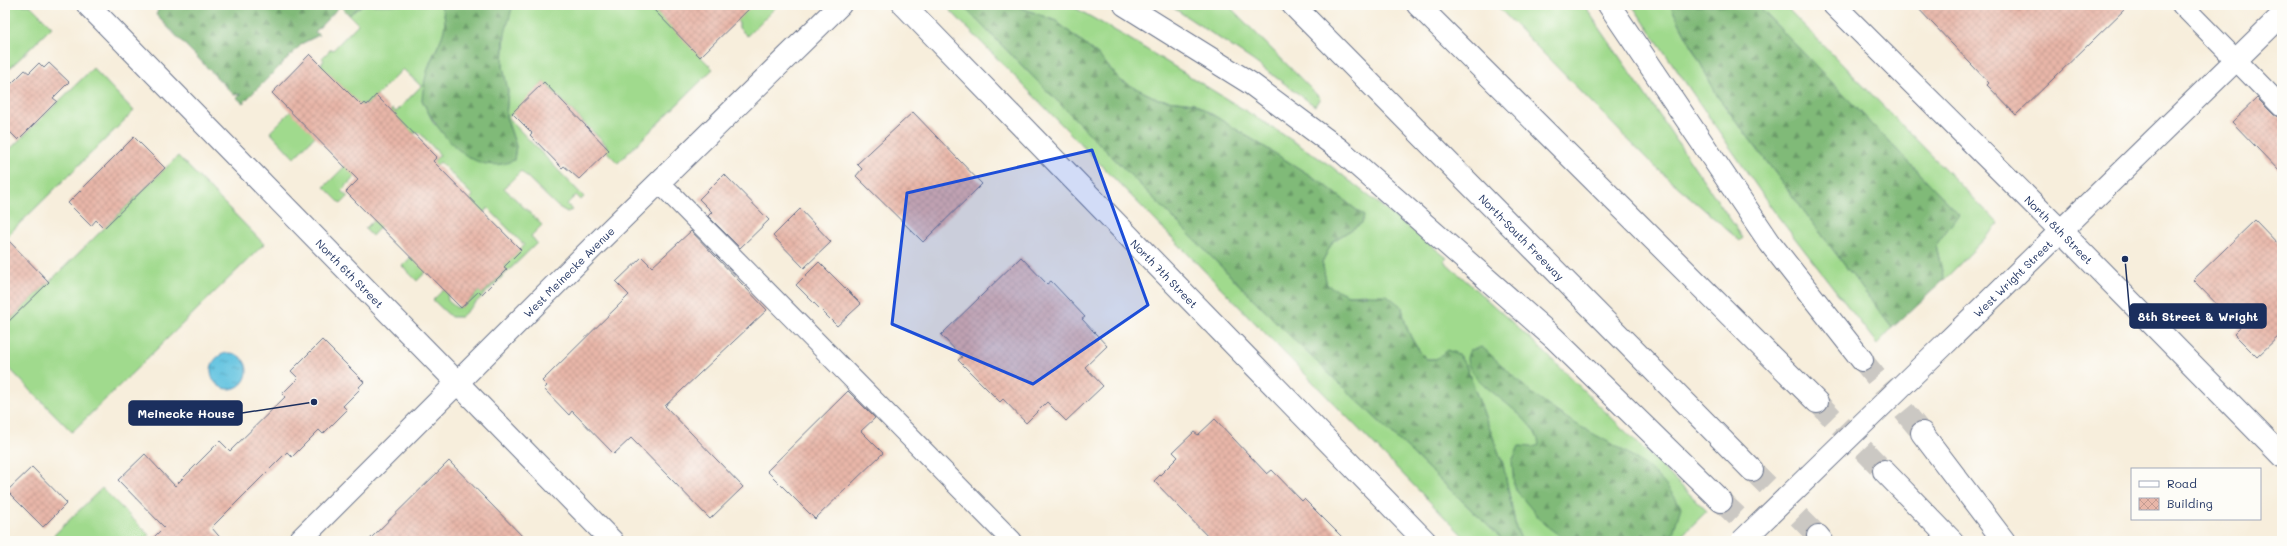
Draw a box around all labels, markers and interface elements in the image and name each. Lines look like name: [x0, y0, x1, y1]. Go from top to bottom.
street label: North-South Freeway: [1476, 191, 1568, 284]
street label: North 8th Street: [2022, 192, 2097, 267]
street label: West Meinecke Avenue: [520, 223, 617, 320]
street label: North 6th Street: [313, 235, 387, 311]
street label: North 7th Street: [1128, 235, 1202, 311]
street label: West Wright Street: [1970, 236, 2055, 320]
callout: 8th Street & Wright: [2130, 304, 2266, 328]
text: 8th Street & Wright: [2138, 308, 2258, 324]
callout: Meinecke House: [129, 401, 242, 425]
text: Meinecke House: [137, 405, 235, 421]
legend: [2131, 468, 2261, 520]
text: Road: [2167, 475, 2197, 491]
text: Building: [2167, 495, 2213, 511]

